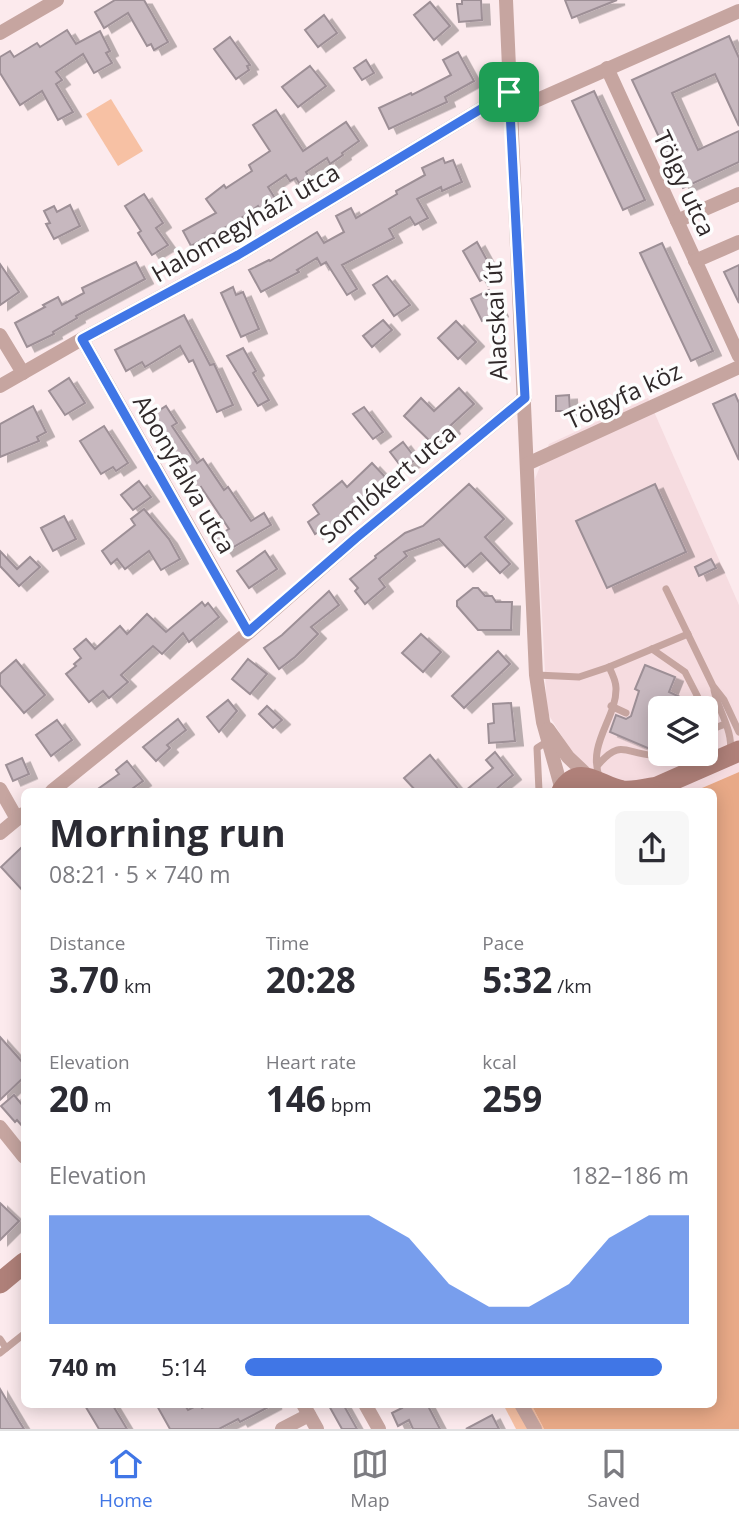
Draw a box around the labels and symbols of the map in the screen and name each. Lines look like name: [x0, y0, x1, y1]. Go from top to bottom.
pin: [479, 62, 539, 122]
street label: Tölgy utca: [646, 125, 724, 241]
street label: Halomegyházi utca: [145, 155, 345, 289]
street label: Alacskai út: [475, 261, 515, 381]
street label: Tölgyfa köz: [560, 354, 686, 436]
street label: Abonyfalva utca: [126, 389, 244, 559]
street label: Somlókert utca: [312, 416, 462, 550]

